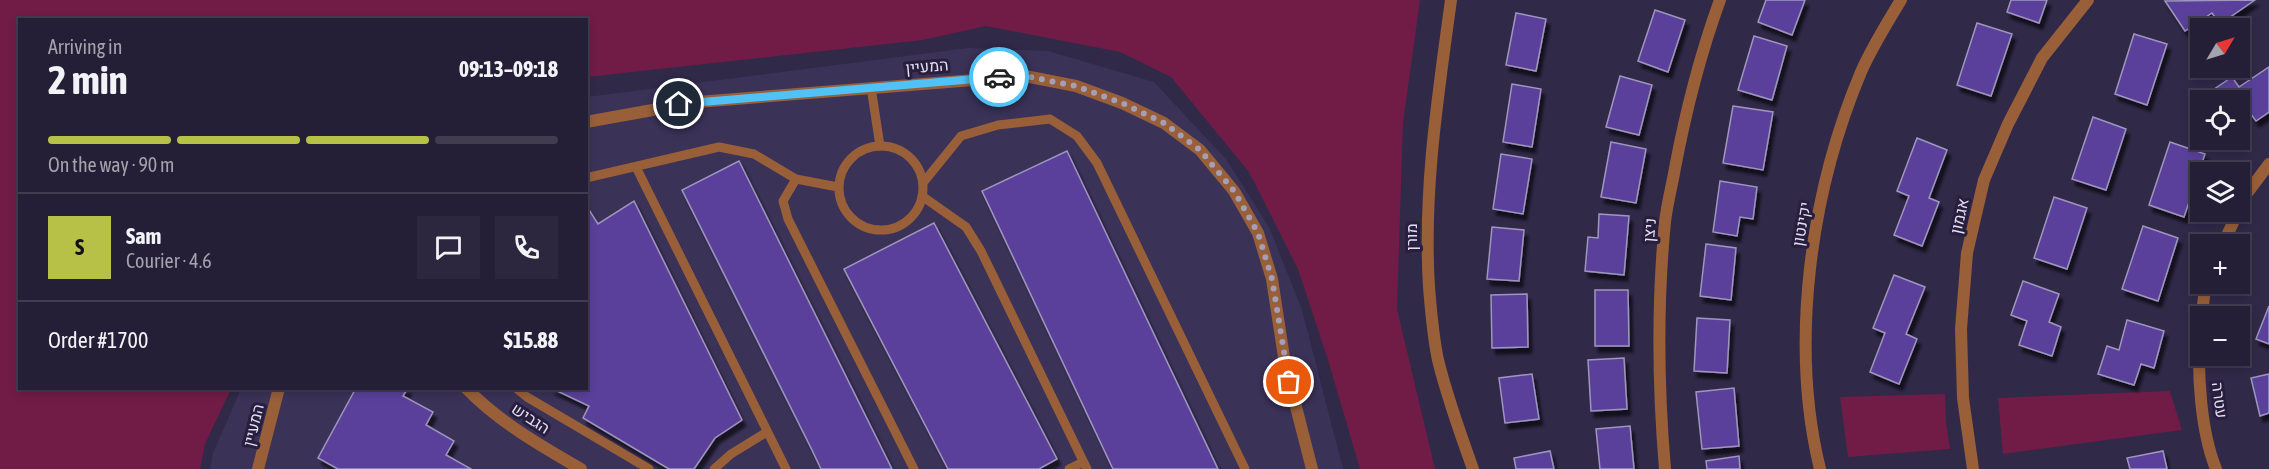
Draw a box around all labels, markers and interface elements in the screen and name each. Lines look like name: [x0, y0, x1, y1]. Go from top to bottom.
north arrow: [2190, 18, 2250, 78]
map controls: [2190, 18, 2250, 366]
text: Arriving in: [48, 35, 122, 58]
courier: [969, 47, 1029, 107]
street label: המעיין: [905, 55, 949, 77]
text: 09:13–09:18: [459, 56, 558, 82]
text: 2 min: [48, 58, 128, 102]
icon: car: [983, 61, 1016, 94]
pin: [653, 78, 704, 129]
icon: home: [662, 87, 695, 120]
button: locate: [2190, 90, 2250, 150]
text: On the way · 90 m: [48, 153, 174, 176]
button: layers: [2190, 162, 2250, 222]
street label: אגמון: [1946, 196, 1972, 236]
street label: יקינטון: [1788, 200, 1814, 248]
button: chat: [417, 216, 480, 279]
button: phone: [495, 216, 558, 279]
street label: ניצן: [1639, 217, 1659, 243]
text: Sam: [126, 223, 161, 249]
street label: מורן: [1402, 223, 1420, 251]
text: S: [75, 234, 84, 260]
button: +: [2190, 234, 2250, 294]
text: Courier · 4.6: [126, 249, 212, 272]
button: −: [2190, 306, 2250, 366]
text: Order #1700: [48, 327, 148, 353]
text: $15.88: [503, 327, 558, 353]
pin: [1263, 356, 1314, 407]
icon: bag: [1272, 365, 1305, 398]
street label: עטרה: [2209, 381, 2231, 419]
street label: הגביש: [509, 399, 553, 437]
street label: המעיין: [239, 402, 267, 448]

